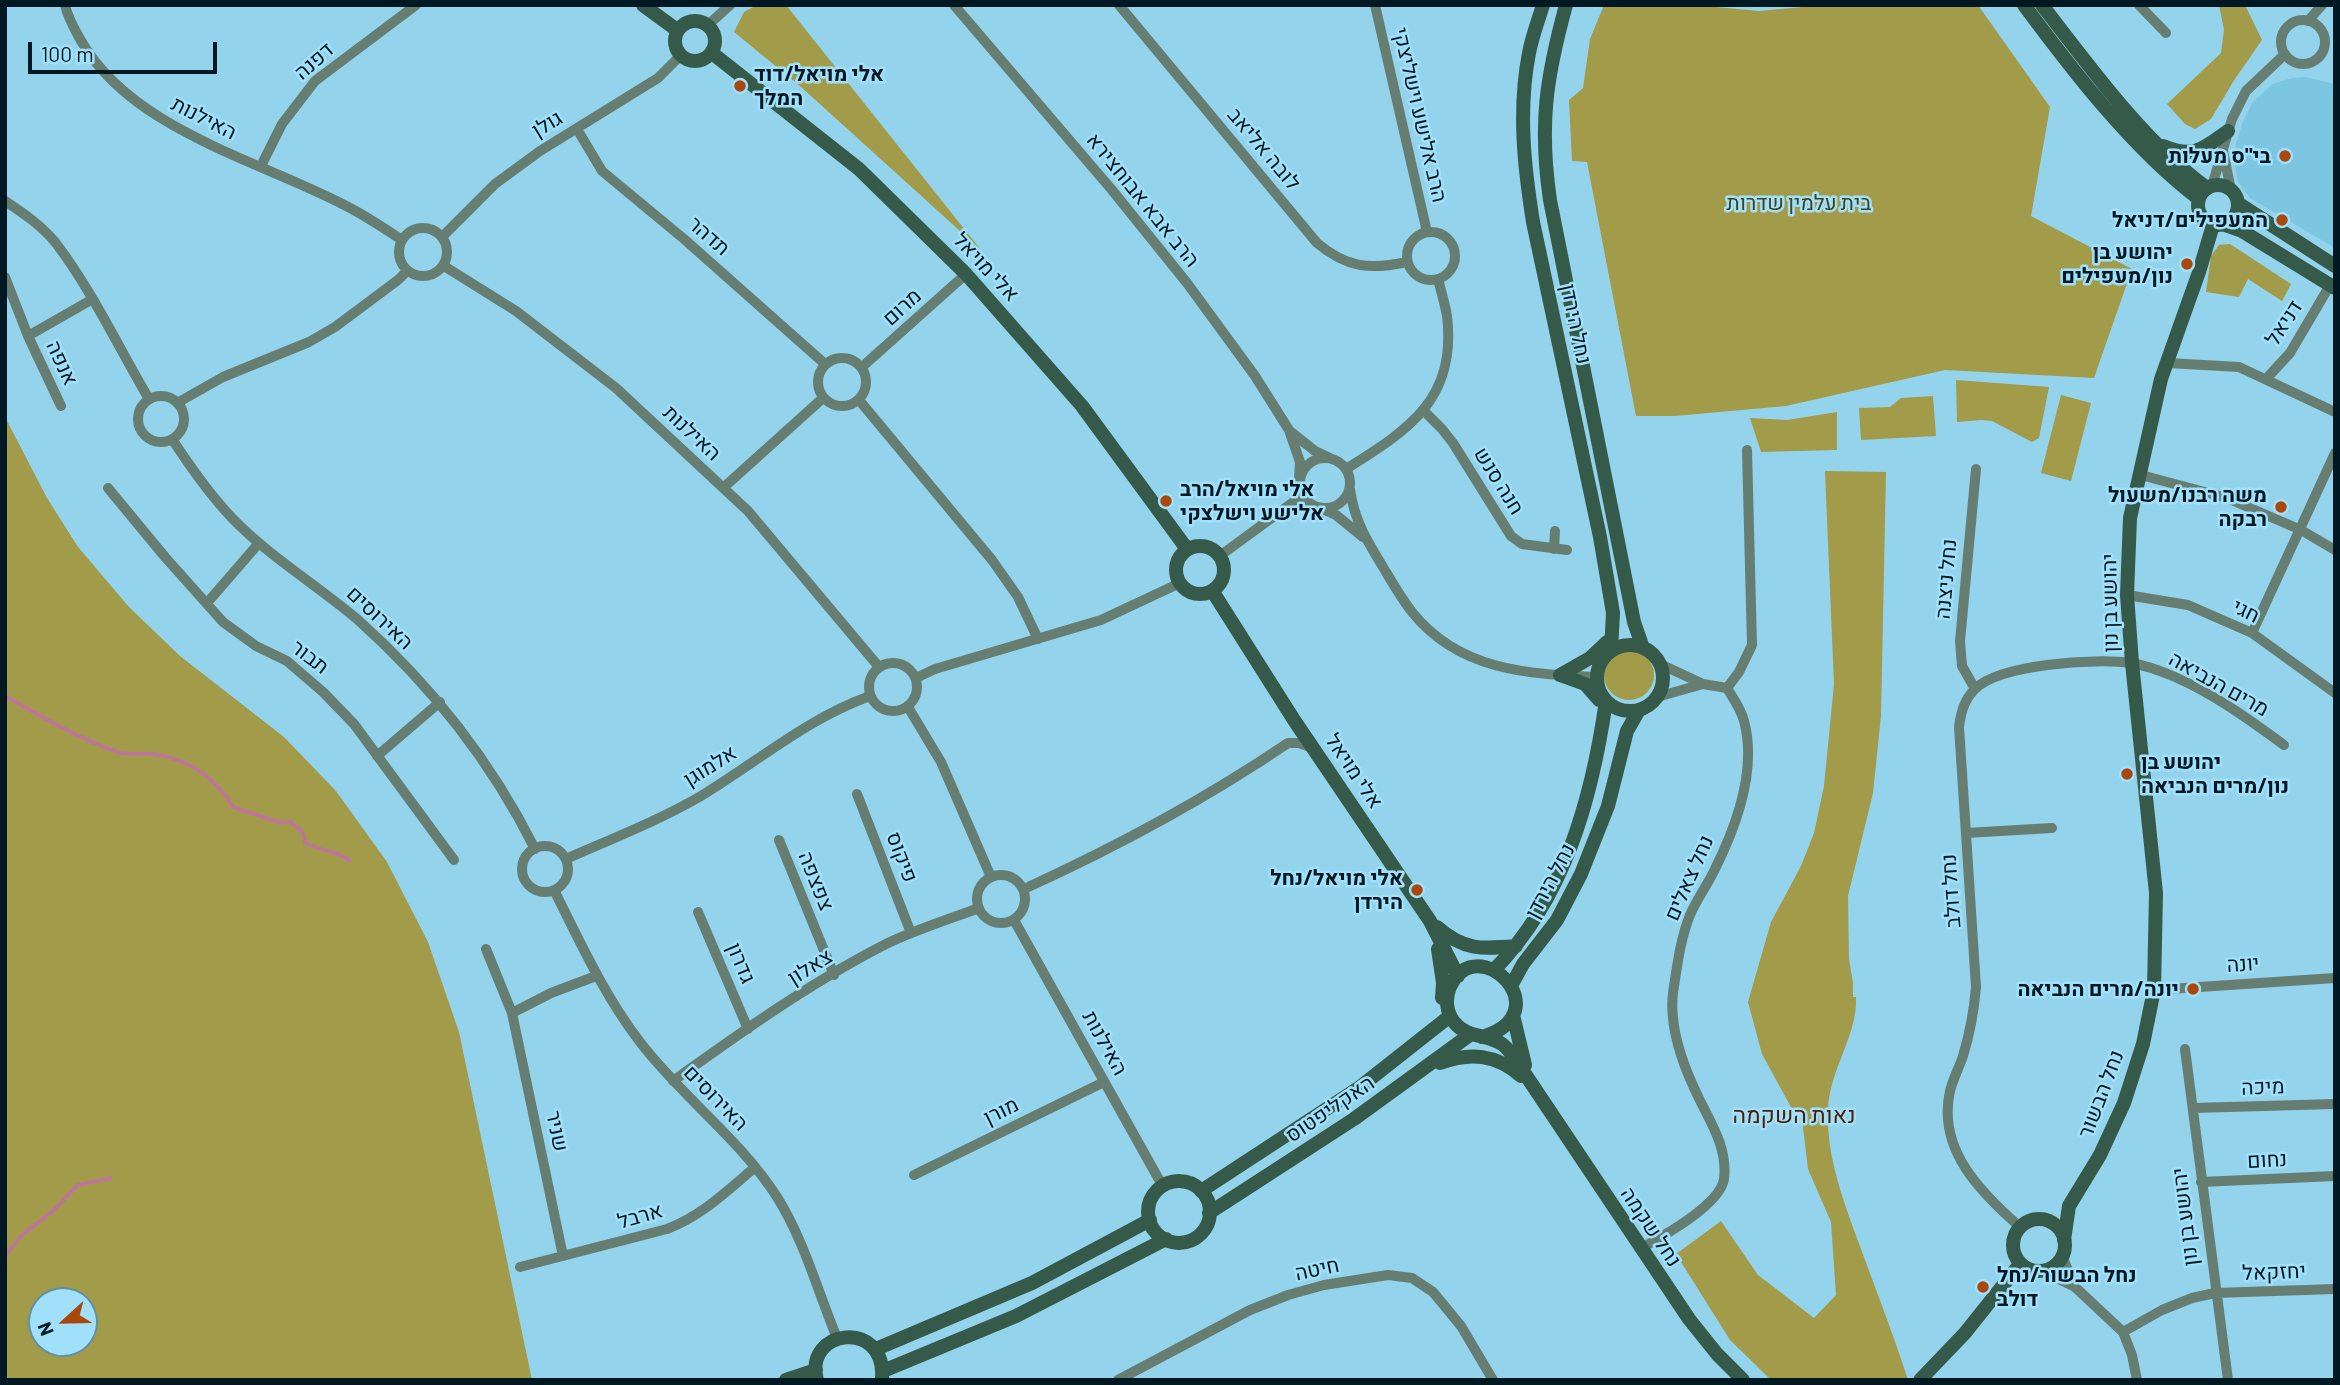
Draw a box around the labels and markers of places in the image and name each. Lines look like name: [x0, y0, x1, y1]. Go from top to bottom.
place label: אלי מויאל/דוד המלך: [754, 61, 884, 111]
marker: אלי מויאל/דוד המלך: [732, 78, 748, 94]
place label: בי"ס מעלות: [2169, 143, 2271, 169]
marker: בי"ס מעלות: [2277, 148, 2293, 164]
place label: המעפילים/דניאל: [2112, 207, 2268, 233]
marker: המעפילים/דניאל: [2274, 212, 2290, 228]
place label: יהושע בן נון/מעפילים: [2061, 239, 2173, 289]
marker: יהושע בן נון/מעפילים: [2179, 256, 2195, 272]
place label: אלי מויאל/הרב אלישע וישלצקי: [1180, 476, 1324, 526]
place label: משה רבנו/משעול רבקה: [2108, 482, 2267, 532]
marker: אלי מויאל/הרב אלישע וישלצקי: [1158, 493, 1174, 509]
marker: משה רבנו/משעול רבקה: [2273, 499, 2289, 515]
place label: יהושע בן נון/מרים הנביאה: [2141, 749, 2289, 799]
marker: יהושע בן נון/מרים הנביאה: [2119, 766, 2135, 782]
place label: אלי מויאל/נחל הירדן: [1270, 865, 1403, 915]
marker: אלי מויאל/נחל הירדן: [1409, 882, 1425, 898]
place label: יונה/מרים הנביאה: [2017, 976, 2179, 1002]
marker: יונה/מרים הנביאה: [2185, 981, 2201, 997]
place label: נחל הבשור/נחל דולב: [1997, 1262, 2137, 1312]
marker: נחל הבשור/נחל דולב: [1975, 1279, 1991, 1295]

